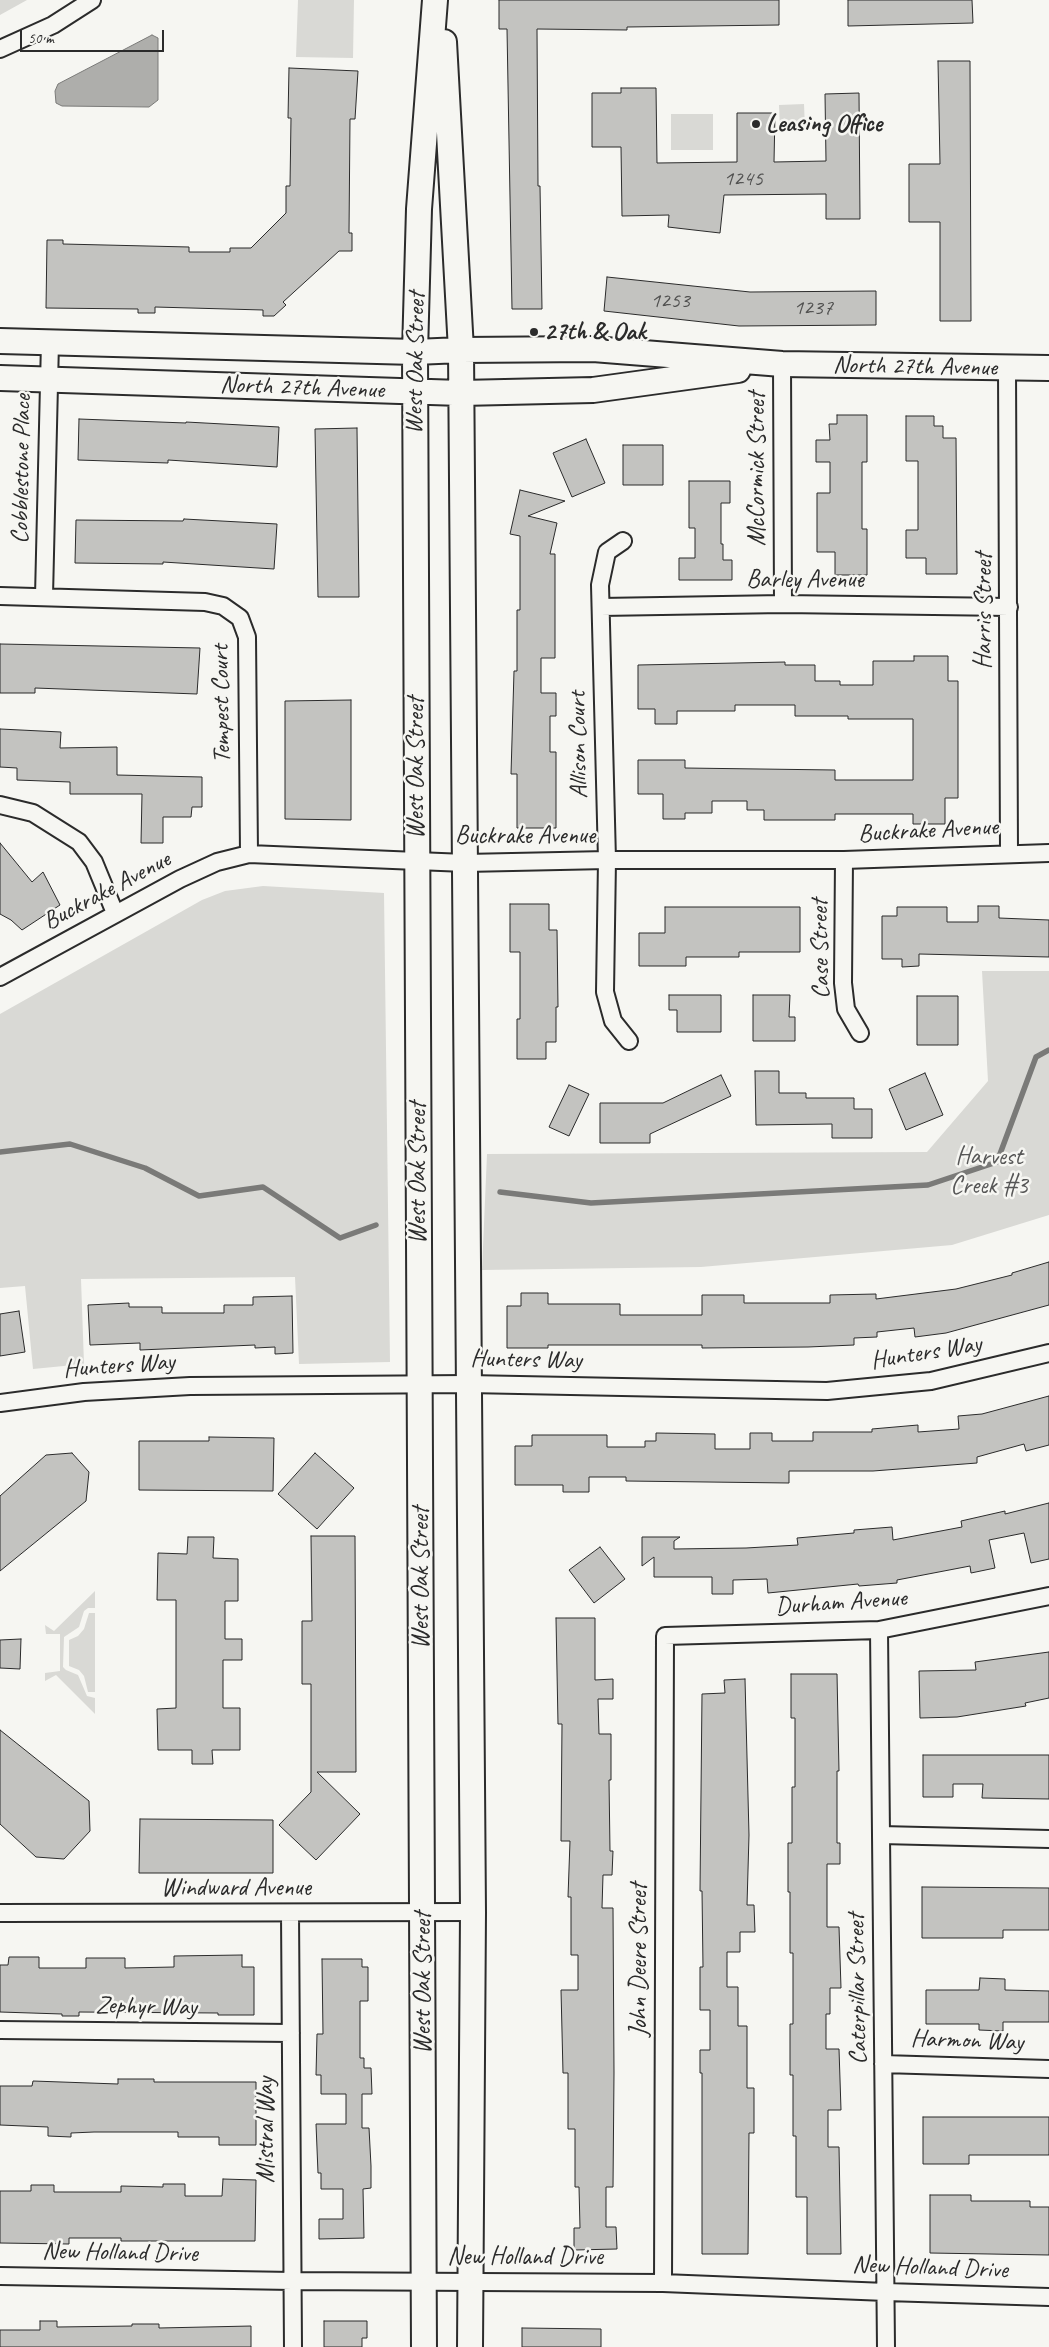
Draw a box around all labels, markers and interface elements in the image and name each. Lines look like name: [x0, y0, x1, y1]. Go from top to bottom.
scale bar: [22, 20, 166, 52]
text: 50 m: [28, 29, 54, 48]
place label: Leasing Office: [766, 109, 882, 139]
marker: Leasing Office: [750, 118, 762, 130]
house number: 1245: [723, 166, 763, 192]
house number: 1253: [650, 288, 690, 314]
street label: West Oak Street: [400, 292, 432, 434]
house number: 1237: [793, 295, 833, 321]
place label: 27th & Oak: [544, 317, 646, 347]
marker: 27th & Oak: [528, 326, 540, 338]
street label: North 27th Avenue: [833, 351, 997, 383]
street label: North 27th Avenue: [219, 370, 385, 406]
street label: McCormick Street: [742, 392, 772, 546]
street label: Cobblestone Place: [6, 394, 38, 544]
street label: Harris Street: [969, 553, 999, 669]
street label: Barley Avenue: [746, 565, 864, 595]
street label: Tempest Court: [206, 644, 238, 764]
street label: Allison Court: [563, 691, 595, 799]
street label: West Oak Street: [401, 697, 431, 839]
street label: Buckrake Avenue: [857, 812, 999, 850]
street label: Buckrake Avenue: [455, 821, 595, 851]
street label: Buckrake Avenue: [38, 845, 176, 937]
street label: Case Street: [805, 899, 837, 999]
street label: West Oak Street: [403, 1102, 433, 1244]
park label: Harvest Creek #3: [950, 1142, 1028, 1201]
street label: Hunters Way: [869, 1329, 983, 1377]
street label: Hunters Way: [470, 1344, 582, 1376]
street label: Hunters Way: [62, 1347, 176, 1385]
street label: West Oak Street: [406, 1507, 436, 1649]
street label: Durham Avenue: [774, 1583, 908, 1623]
street label: Windward Avenue: [161, 1873, 311, 1903]
street label: John Deere Street: [624, 1883, 654, 2037]
street label: West Oak Street: [408, 1912, 438, 2054]
street label: Caterpillar Street: [842, 1913, 874, 2065]
street label: Zephyr Way: [95, 1991, 197, 2023]
street label: Harmon Way: [910, 2024, 1024, 2058]
street label: Mistral Way: [251, 2077, 281, 2183]
street label: New Holland Drive: [42, 2237, 198, 2269]
street label: New Holland Drive: [447, 2242, 603, 2272]
street label: New Holland Drive: [852, 2250, 1008, 2286]

